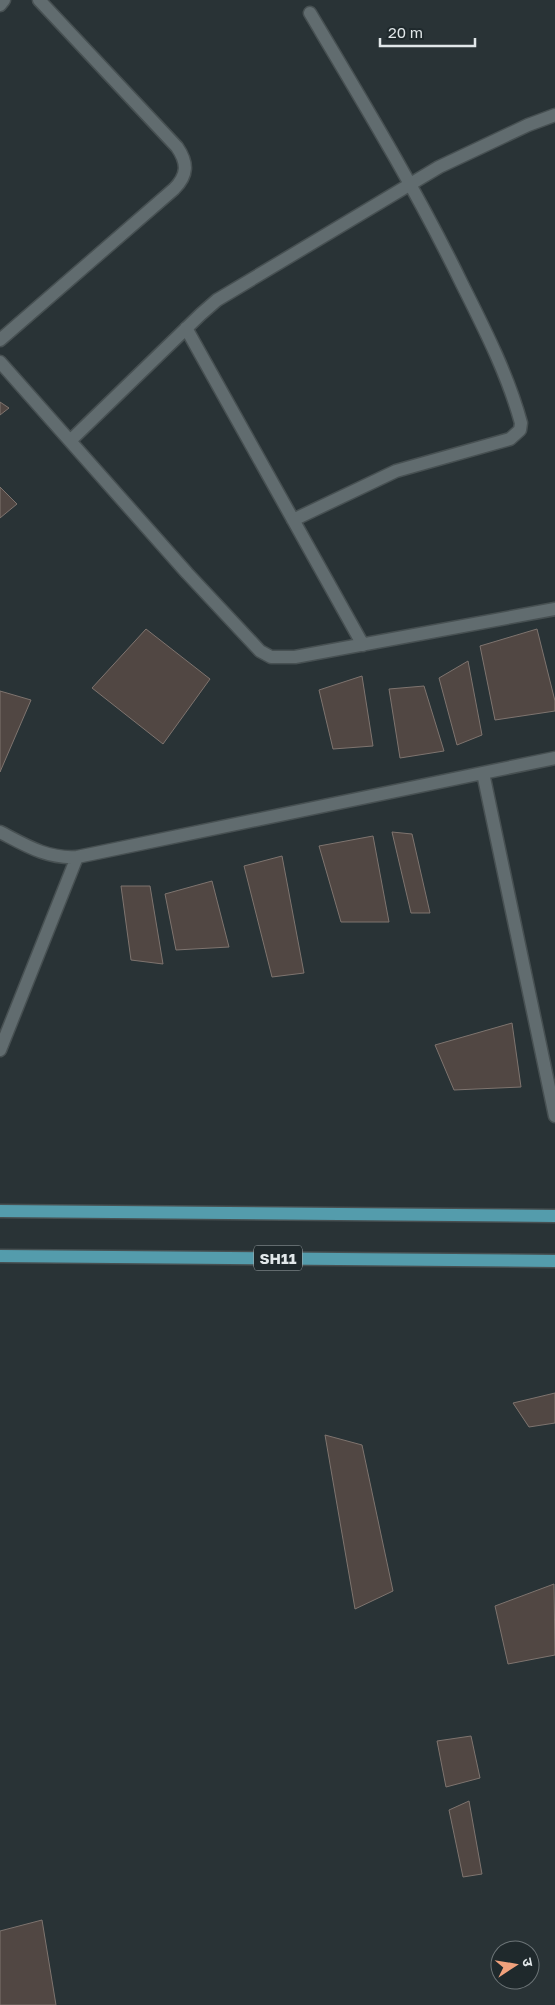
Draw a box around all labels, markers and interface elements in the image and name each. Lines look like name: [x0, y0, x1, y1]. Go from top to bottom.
scale bar: [380, 15, 475, 47]
text: 20 m: [388, 23, 423, 41]
road number: SH11: [254, 1246, 302, 1270]
north arrow: [490, 1940, 540, 1990]
text: उ: [519, 1956, 538, 1969]

